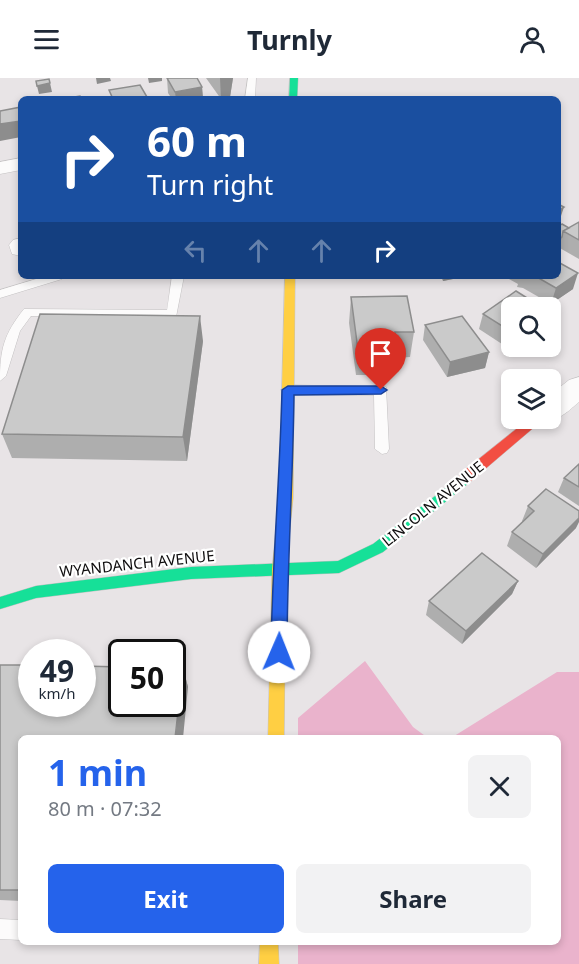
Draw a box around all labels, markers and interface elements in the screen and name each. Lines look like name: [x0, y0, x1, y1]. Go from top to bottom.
text: Turnly: [247, 21, 332, 58]
icon: menu: [30, 23, 63, 56]
icon: person: [516, 23, 549, 56]
text: 60 m: [147, 112, 247, 169]
icon: right: [48, 120, 126, 198]
text: Turn right: [147, 166, 273, 203]
icon: left: [179, 234, 212, 267]
icon: ahead: [242, 234, 275, 267]
icon: ahead: [305, 234, 338, 267]
icon: right: [368, 234, 401, 267]
map controls: [501, 297, 561, 429]
button: search: [501, 297, 561, 357]
pin: [355, 328, 406, 390]
icon: arrive: [364, 337, 397, 370]
button: layers: [501, 369, 561, 429]
street label: LINCOLN AVENUE: [377, 456, 487, 550]
street label: WYANDANCH AVENUE: [58, 545, 215, 581]
position arrow: [247, 620, 311, 684]
speed limit sign: 50: [108, 639, 186, 717]
text: 49: [40, 650, 74, 691]
text: km/h: [39, 683, 75, 703]
text: 1 min: [48, 748, 147, 797]
button: close: [468, 755, 531, 818]
text: 80 m · 07:32: [48, 795, 162, 822]
button: Exit: [48, 864, 284, 933]
button: Share: [296, 864, 531, 933]

